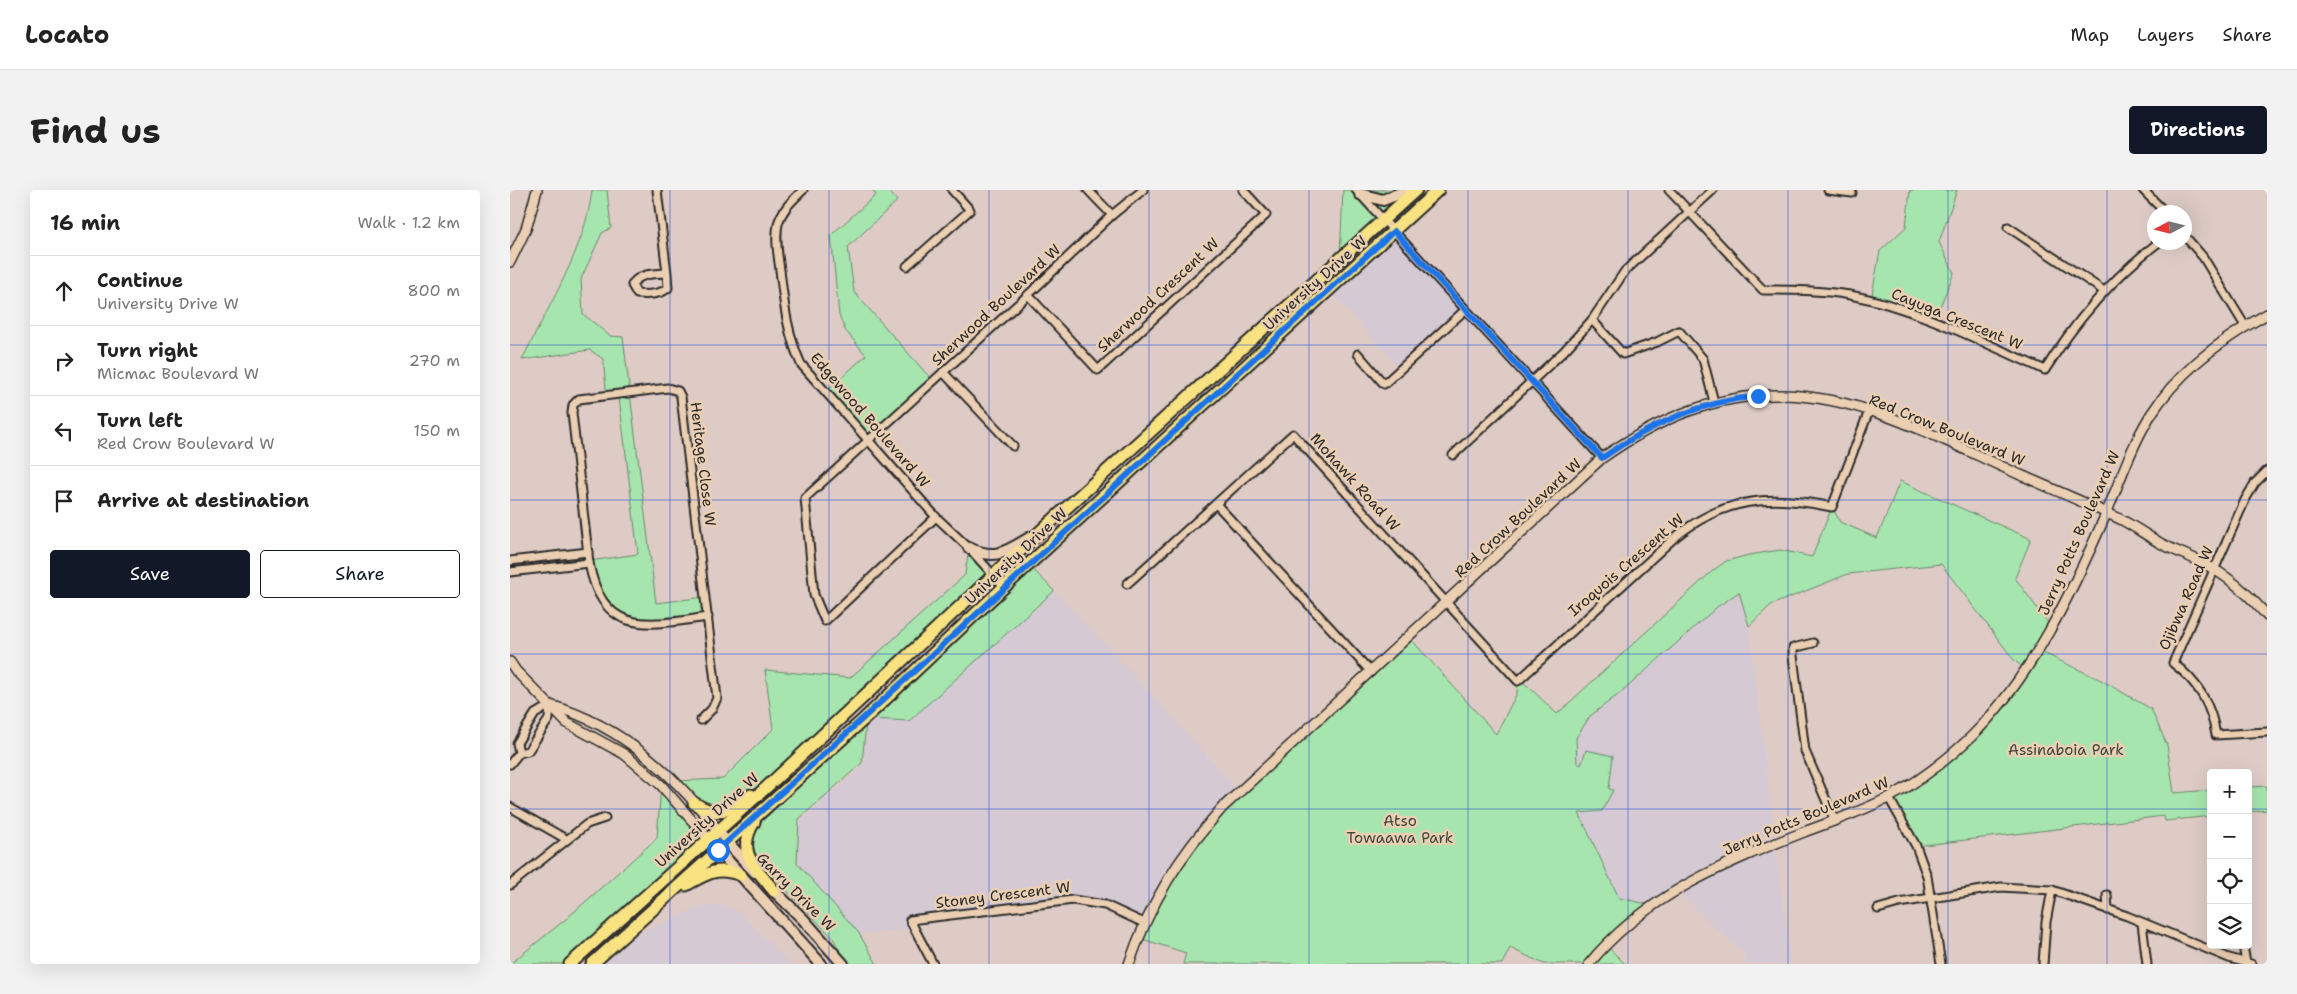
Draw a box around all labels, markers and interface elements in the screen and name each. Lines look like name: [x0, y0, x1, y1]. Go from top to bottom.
text: Locato: [25, 19, 109, 51]
text: Map: [2071, 23, 2109, 47]
text: Layers: [2137, 23, 2194, 47]
text: Share: [2222, 23, 2272, 47]
button: Directions: [2129, 106, 2267, 154]
text: Find us: [30, 107, 161, 154]
north arrow: [2147, 205, 2192, 250]
text: 16 min: [50, 209, 120, 237]
text: Walk · 1.2 km: [358, 212, 460, 233]
street label: University Drive W: [1259, 231, 1371, 335]
street label: Sherwood Crescent W: [1093, 233, 1223, 357]
street label: Sherwood Boulevard W: [927, 240, 1065, 370]
text: Continue: [97, 268, 183, 293]
icon: ahead: [50, 277, 78, 305]
text: 800 m: [408, 280, 460, 301]
street label: Cayuga Crescent W: [1888, 284, 2026, 354]
text: University Drive W: [97, 293, 239, 314]
text: Turn right: [97, 338, 198, 363]
icon: right: [50, 347, 78, 375]
street label: Edgewood Boulevard W: [806, 348, 934, 492]
text: 270 m: [409, 350, 460, 371]
text: Micmac Boulevard W: [97, 363, 259, 384]
route end: [1747, 385, 1770, 408]
street label: Red Crow Boulevard W: [1866, 390, 2028, 470]
street label: Heritage Close W: [685, 401, 721, 527]
text: Turn left: [97, 408, 183, 433]
icon: left: [50, 417, 78, 445]
text: 150 m: [413, 420, 460, 441]
street label: Mohawk Road W: [1306, 429, 1404, 535]
text: Red Crow Boulevard W: [97, 433, 275, 454]
street label: Jerry Potts Boulevard W: [2034, 448, 2124, 618]
street label: Red Crow Boulevard W: [1450, 454, 1586, 582]
icon: arrive: [50, 487, 78, 515]
text: Arrive at destination: [97, 488, 309, 513]
street label: University Drive W: [961, 503, 1071, 609]
street label: Iroquois Crescent W: [1564, 509, 1688, 621]
street label: Ojibwa Road W: [2154, 543, 2218, 653]
button: Save: [50, 550, 250, 598]
button: Share: [260, 550, 460, 598]
park label: Assinaboia Park: [2008, 740, 2124, 760]
street label: University Drive W: [651, 768, 763, 872]
map controls: [2207, 769, 2252, 949]
button: +: [2207, 769, 2252, 814]
street label: Jerry Potts Boulevard W: [1720, 772, 1892, 860]
park label: Atso Towaawa Park: [1347, 811, 1453, 848]
button: −: [2207, 814, 2252, 859]
route start: [707, 839, 730, 862]
street label: Garry Drive W: [752, 848, 840, 936]
button: locate: [2207, 859, 2252, 904]
street label: Stoney Crescent W: [934, 877, 1072, 913]
button: layers: [2207, 904, 2252, 949]

